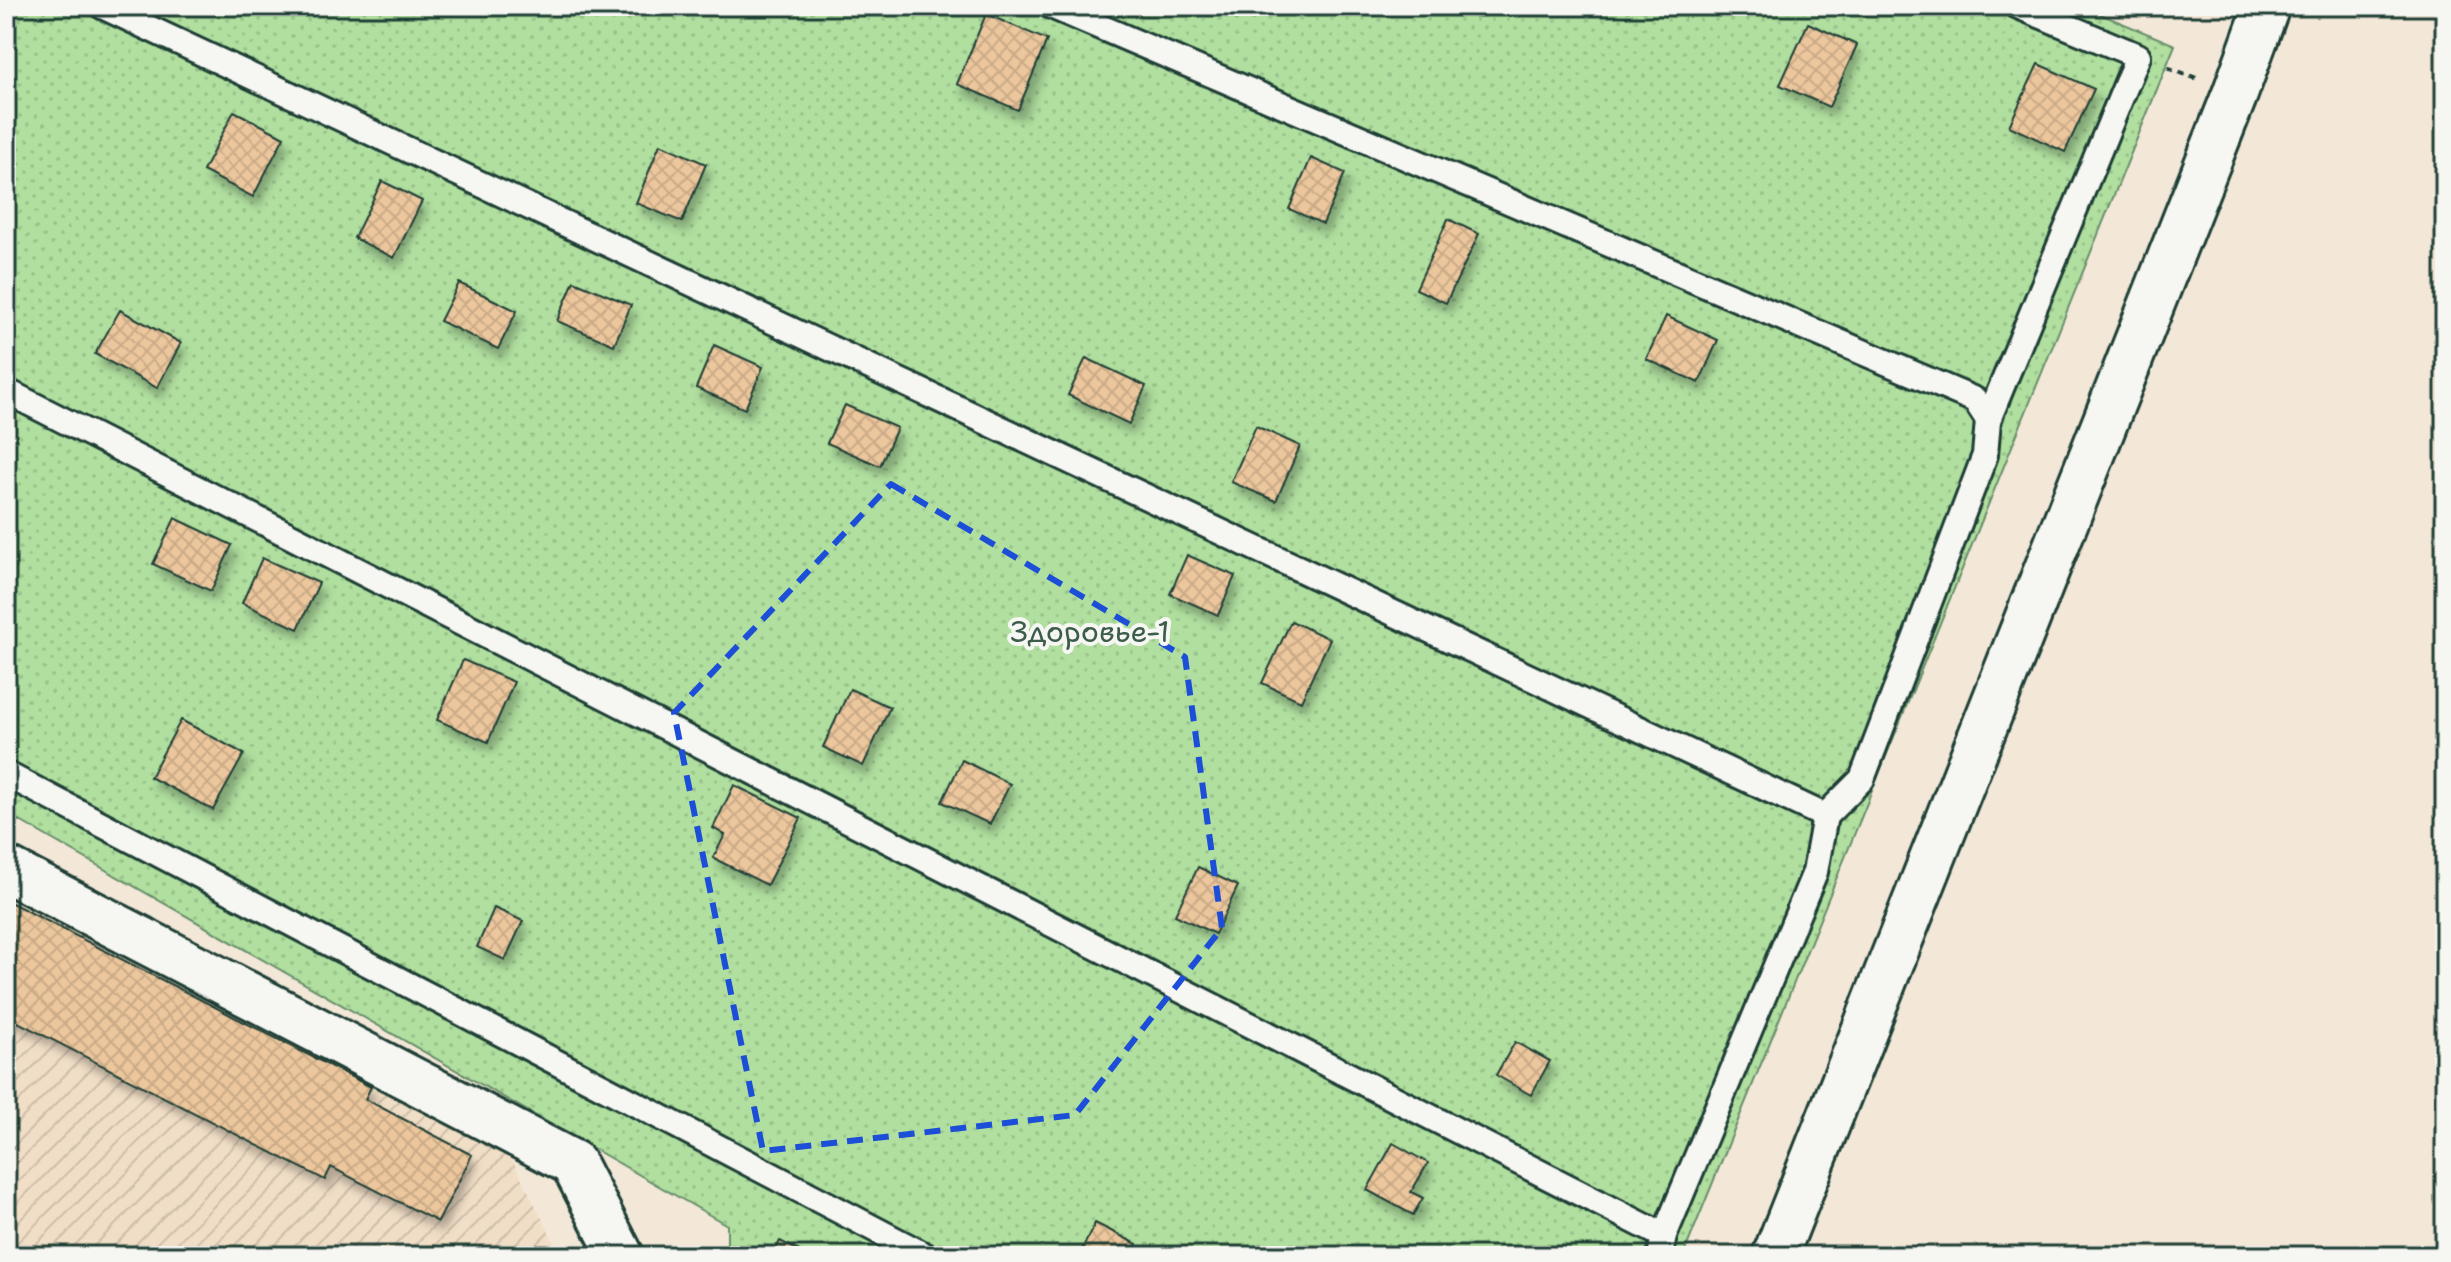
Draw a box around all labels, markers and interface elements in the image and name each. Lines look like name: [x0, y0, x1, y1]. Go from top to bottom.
park label: Здоровье-1: [1010, 611, 1170, 652]

